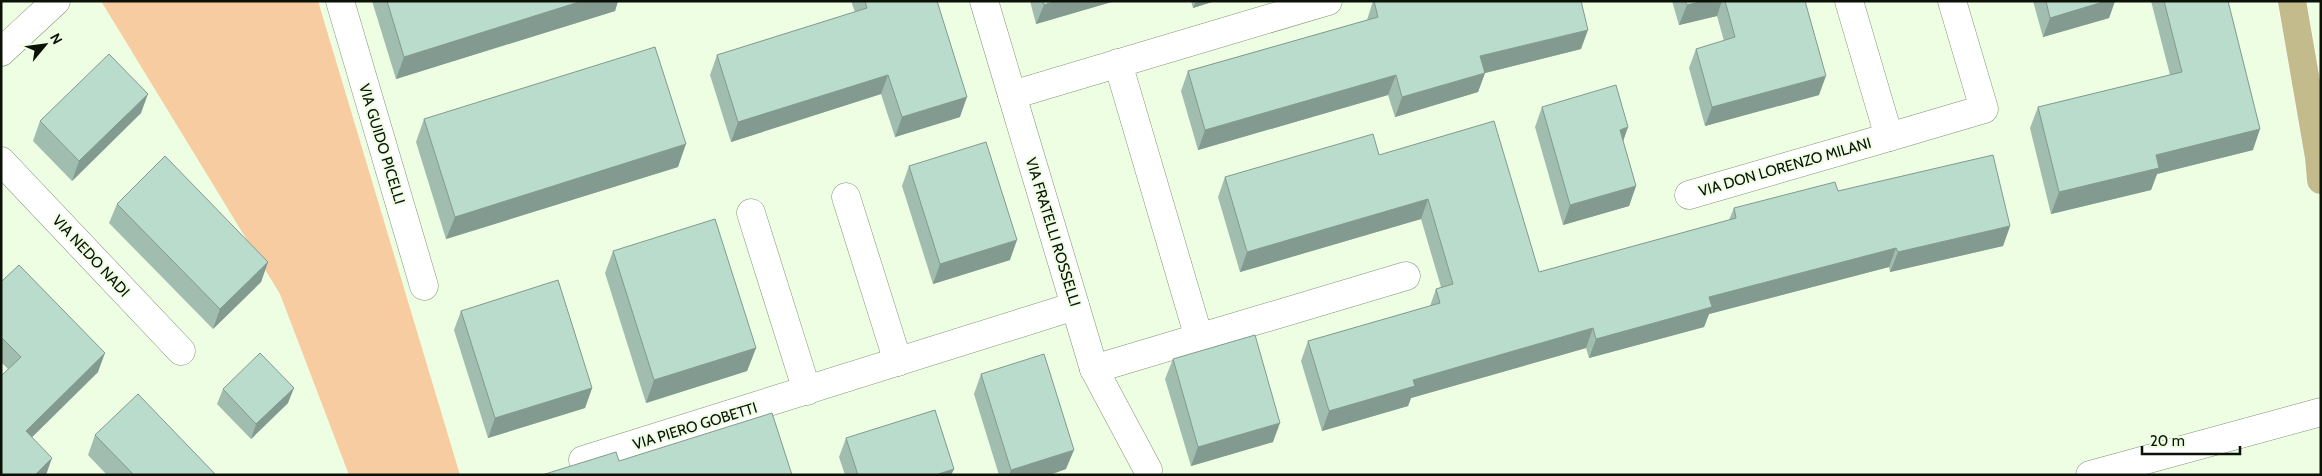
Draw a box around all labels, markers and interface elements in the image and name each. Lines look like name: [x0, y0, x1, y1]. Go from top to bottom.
north arrow: [20, 20, 70, 70]
text: N: [46, 30, 67, 47]
street label: VIA GUIDO PICELLI: [355, 82, 409, 206]
street label: VIA DON LORENZO MILANI: [1697, 134, 1873, 200]
street label: VIA FRATELLI ROSSELLI: [1022, 155, 1084, 309]
street label: VIA NEDO NADI: [49, 212, 133, 300]
street label: VIA PIERO GOBETTI: [631, 399, 759, 453]
scale bar: [2142, 424, 2240, 456]
text: 20 m: [2150, 432, 2185, 450]

